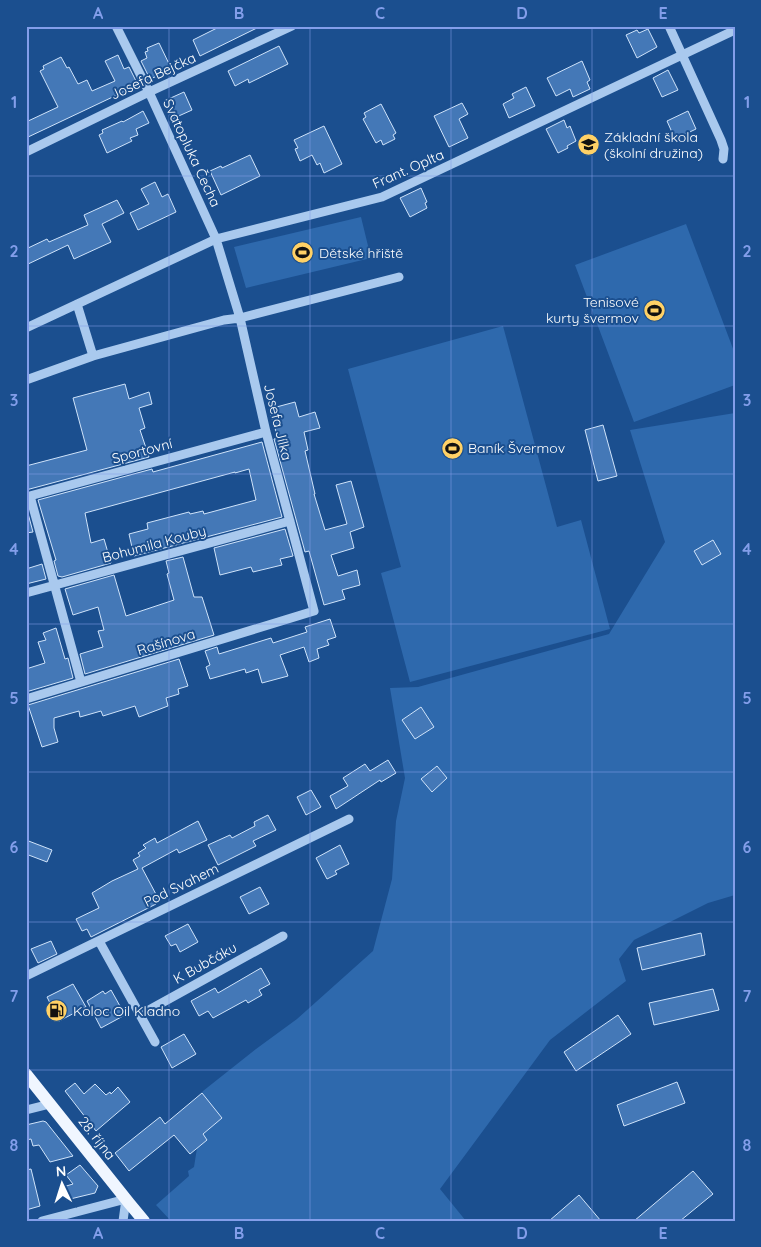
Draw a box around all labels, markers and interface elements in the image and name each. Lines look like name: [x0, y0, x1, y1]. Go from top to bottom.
text: A: [93, 3, 104, 23]
text: B: [234, 3, 244, 23]
text: C: [375, 3, 385, 23]
text: D: [516, 3, 528, 23]
text: E: [658, 3, 668, 23]
street label: Josefa Bejčka: [107, 48, 199, 104]
text: 1: [11, 92, 17, 112]
text: 1: [744, 92, 750, 112]
street label: Svatopluka Čecha: [159, 96, 225, 210]
place label: Základní škola (školní družina): [604, 128, 703, 162]
school or university icon: Základní škola (školní družina): [576, 133, 600, 157]
street label: Frant. Oplta: [369, 145, 447, 193]
text: 2: [9, 241, 19, 261]
sports icon: Dětské hřiště: [291, 241, 315, 265]
text: 2: [742, 241, 752, 261]
place label: Dětské hřiště: [319, 244, 403, 262]
place label: Tenisové kurty švermov: [546, 293, 639, 327]
sports icon: Tenisové kurty švermov: [643, 298, 667, 322]
street label: Josefa Jílka: [260, 382, 296, 462]
text: 3: [10, 390, 18, 410]
text: 3: [743, 390, 751, 410]
street label: Sportovní: [110, 434, 174, 468]
sports icon: Baník Švermov: [440, 436, 464, 460]
place label: Baník Švermov: [468, 439, 565, 457]
street label: Bohumila Kouby: [100, 521, 208, 567]
text: 4: [9, 539, 19, 559]
text: 4: [742, 539, 752, 559]
street label: Rašínova: [135, 625, 197, 659]
text: 5: [9, 688, 19, 708]
text: 5: [742, 688, 752, 708]
text: 6: [10, 837, 19, 857]
text: 6: [743, 837, 752, 857]
street label: Pod Svahem: [141, 859, 221, 911]
street label: K Bubčáku: [170, 938, 240, 988]
text: 7: [10, 986, 19, 1006]
text: 7: [743, 986, 752, 1006]
fuel station icon: Koloc Oil Kladno: [45, 999, 69, 1023]
place label: Koloc Oil Kladno: [73, 1002, 180, 1020]
street label: 28. října: [74, 1113, 120, 1163]
text: 8: [10, 1135, 19, 1155]
text: 8: [743, 1135, 752, 1155]
north arrow: [38, 1160, 88, 1210]
text: N: [55, 1162, 67, 1180]
text: A: [93, 1223, 104, 1243]
text: B: [234, 1223, 244, 1243]
text: C: [375, 1223, 385, 1243]
text: D: [516, 1223, 528, 1243]
text: E: [658, 1223, 668, 1243]

